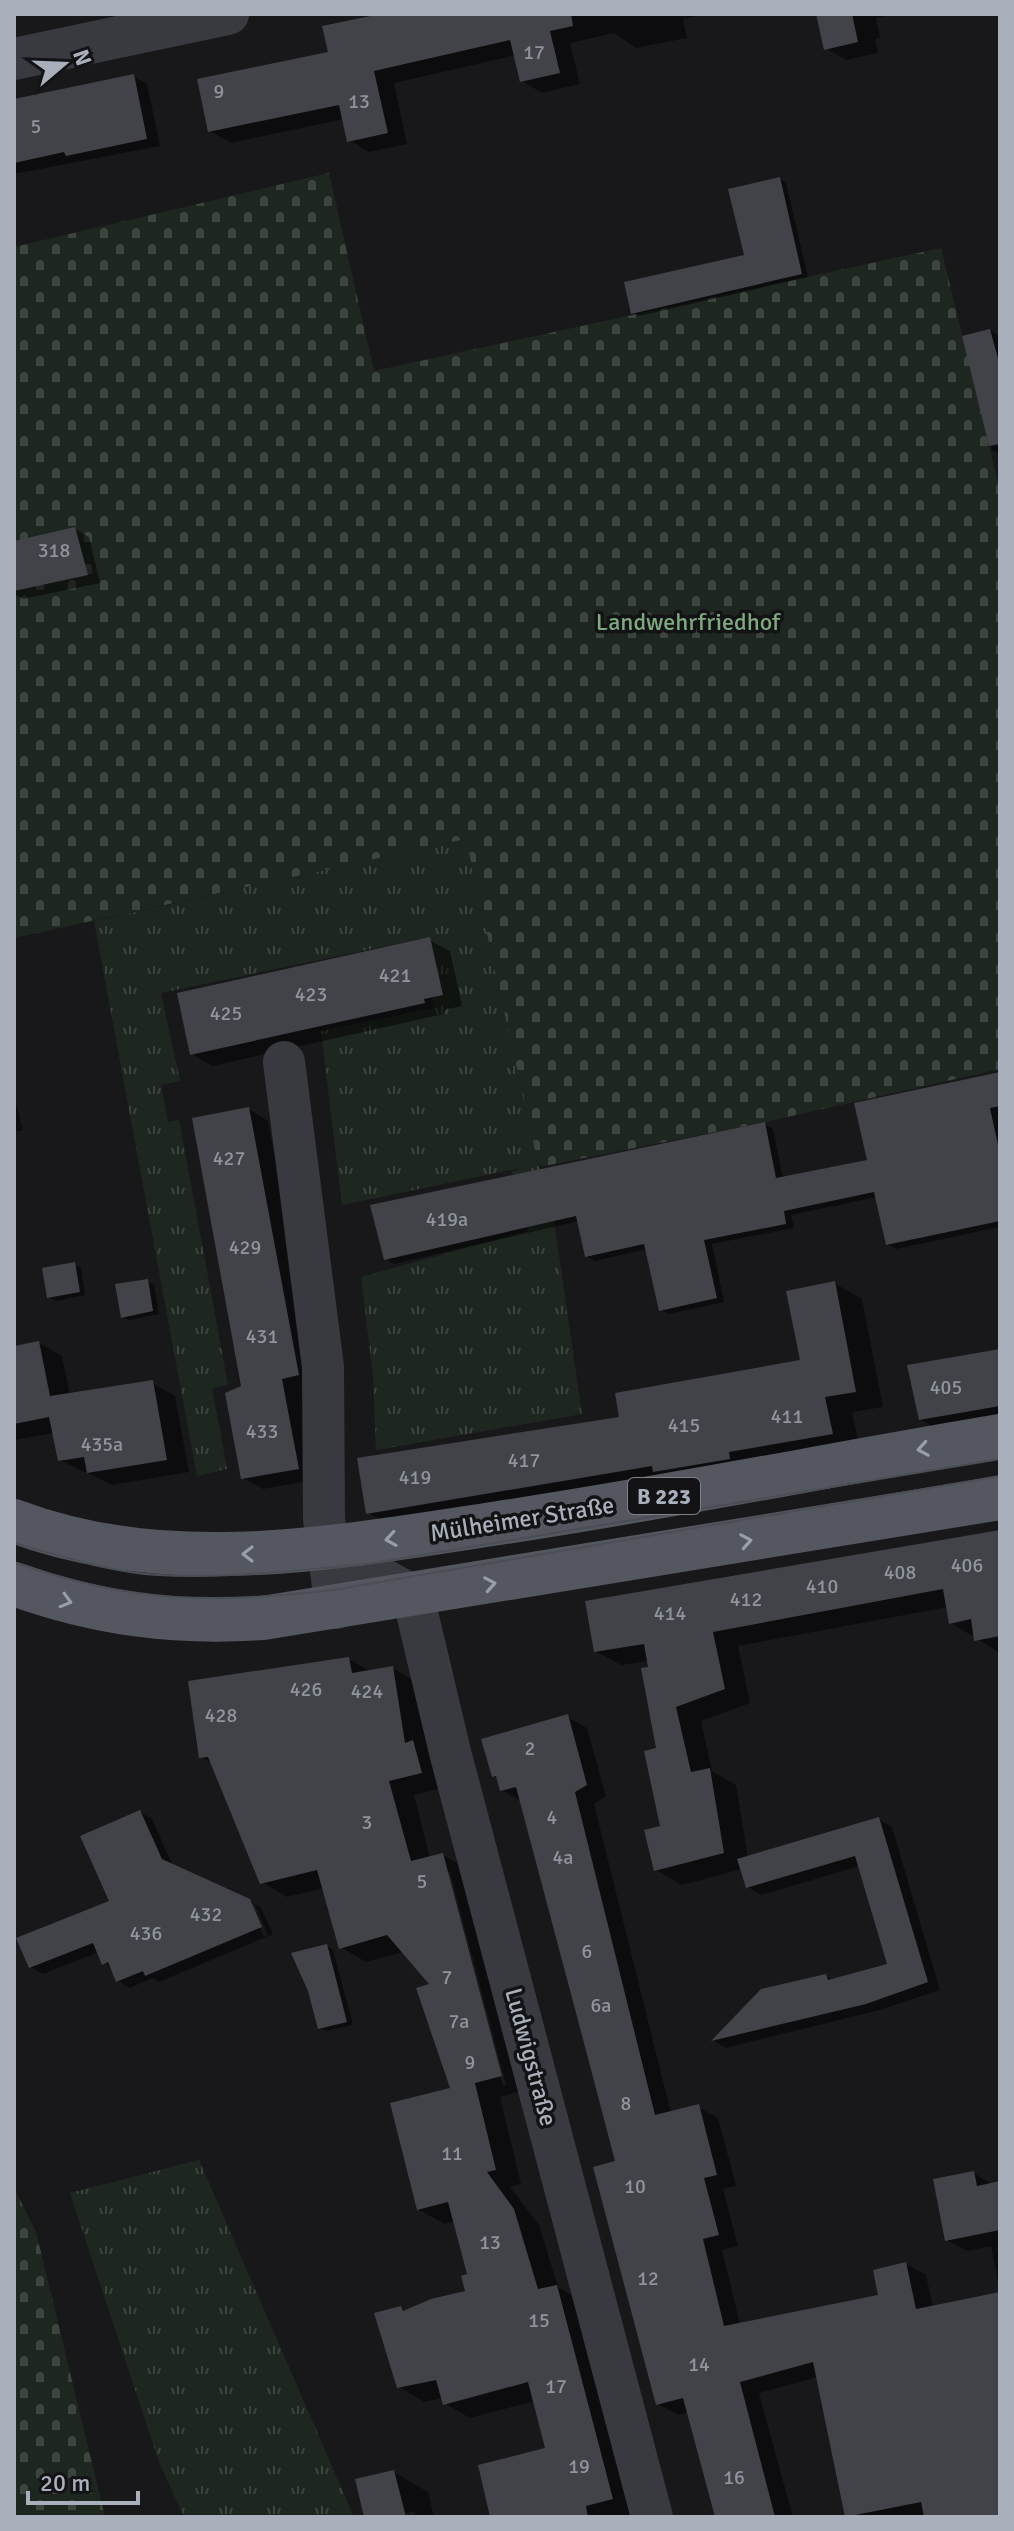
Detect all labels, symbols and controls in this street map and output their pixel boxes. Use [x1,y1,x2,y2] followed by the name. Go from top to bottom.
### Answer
[24,24,104,104] north arrow
[523,40,545,65] house number: 17
[67,46,98,69] text: N
[214,79,224,104] house number: 9
[348,89,370,114] house number: 13
[31,114,41,139] house number: 5
[38,538,70,563] house number: 318
[596,607,781,637] park label: Landwehrfriedhof
[379,963,411,988] house number: 421
[295,982,327,1007] house number: 423
[210,1001,242,1026] house number: 425
[213,1146,245,1171] house number: 427
[426,1207,468,1232] house number: 419a
[229,1235,261,1260] house number: 429
[246,1324,278,1349] house number: 431
[930,1375,962,1400] house number: 405
[771,1404,803,1429] house number: 411
[668,1413,700,1438] house number: 415
[246,1419,278,1444] house number: 433
[81,1432,123,1457] house number: 435a
[916,1440,930,1457] one-way arrow
[508,1448,540,1473] house number: 417
[399,1465,431,1490] house number: 419
[628,1478,700,1514] road number: B 223
[428,1490,616,1548] street label: Mülheimer Straße
[384,1530,398,1547] one-way arrow
[740,1533,753,1550] one-way arrow
[241,1545,254,1563] one-way arrow
[951,1553,983,1578] house number: 406
[884,1560,916,1585] house number: 408
[806,1574,838,1599] house number: 410
[483,1576,497,1593] one-way arrow
[730,1587,762,1612] house number: 412
[58,1592,72,1609] one-way arrow
[654,1601,686,1626] house number: 414
[290,1677,322,1702] house number: 426
[351,1679,383,1704] house number: 424
[205,1703,237,1728] house number: 428
[525,1736,535,1761] house number: 2
[547,1805,558,1830] house number: 4
[362,1810,372,1835] house number: 3
[553,1845,573,1870] house number: 4a
[417,1869,427,1894] house number: 5
[190,1902,222,1927] house number: 432
[130,1921,162,1946] house number: 436
[582,1939,592,1964] house number: 6
[442,1965,452,1990] house number: 7
[498,1985,564,2129] street label: Ludwigstraße
[591,1993,611,2018] house number: 6a
[449,2009,469,2034] house number: 7a
[465,2050,475,2075] house number: 9
[621,2091,631,2116] house number: 8
[441,2141,463,2166] house number: 11
[624,2174,646,2199] house number: 10
[479,2230,501,2255] house number: 13
[637,2266,659,2291] house number: 12
[528,2308,550,2333] house number: 15
[688,2352,710,2377] house number: 14
[545,2374,567,2399] house number: 17
[568,2454,590,2479] house number: 19
[28,2455,138,2505] scale bar
[723,2465,745,2490] house number: 16
[40,2468,90,2498] text: 20 m

